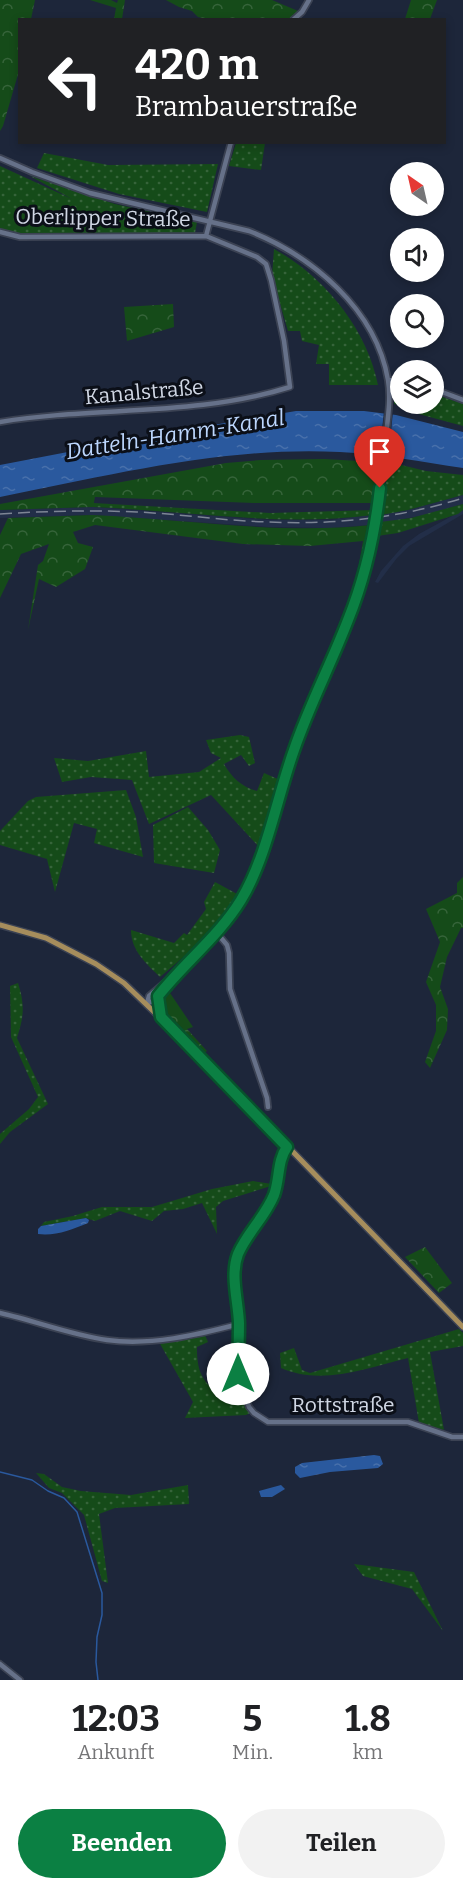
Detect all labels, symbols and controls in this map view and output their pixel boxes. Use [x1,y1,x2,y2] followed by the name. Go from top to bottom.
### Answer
[135,40,259,90] text: 420 m
[36,42,114,120] icon: left
[135,91,358,123] text: Brambauerstraße
[390,162,444,216] north arrow
[390,162,444,414] map controls
[15,203,191,233] street label: Oberlipper Straße
[390,228,444,282] button: sound
[390,294,444,348] button: search
[390,360,444,414] button: layers
[84,374,204,410] street label: Kanalstraße
[64,404,286,465] water label: Datteln-Hamm-Kanal
[354,426,405,488] pin
[363,435,396,468] icon: arrive
[206,1342,270,1406] position arrow
[291,1392,395,1418] street label: Rottstraße
[72,1697,160,1741] text: 12:03
[243,1697,262,1741] text: 5
[345,1697,391,1741] text: 1.8
[78,1740,155,1764] text: Ankunft
[232,1740,273,1764] text: Min.
[353,1740,383,1764] text: km
[18,1809,226,1878] button: Beenden
[238,1809,445,1878] button: Teilen

